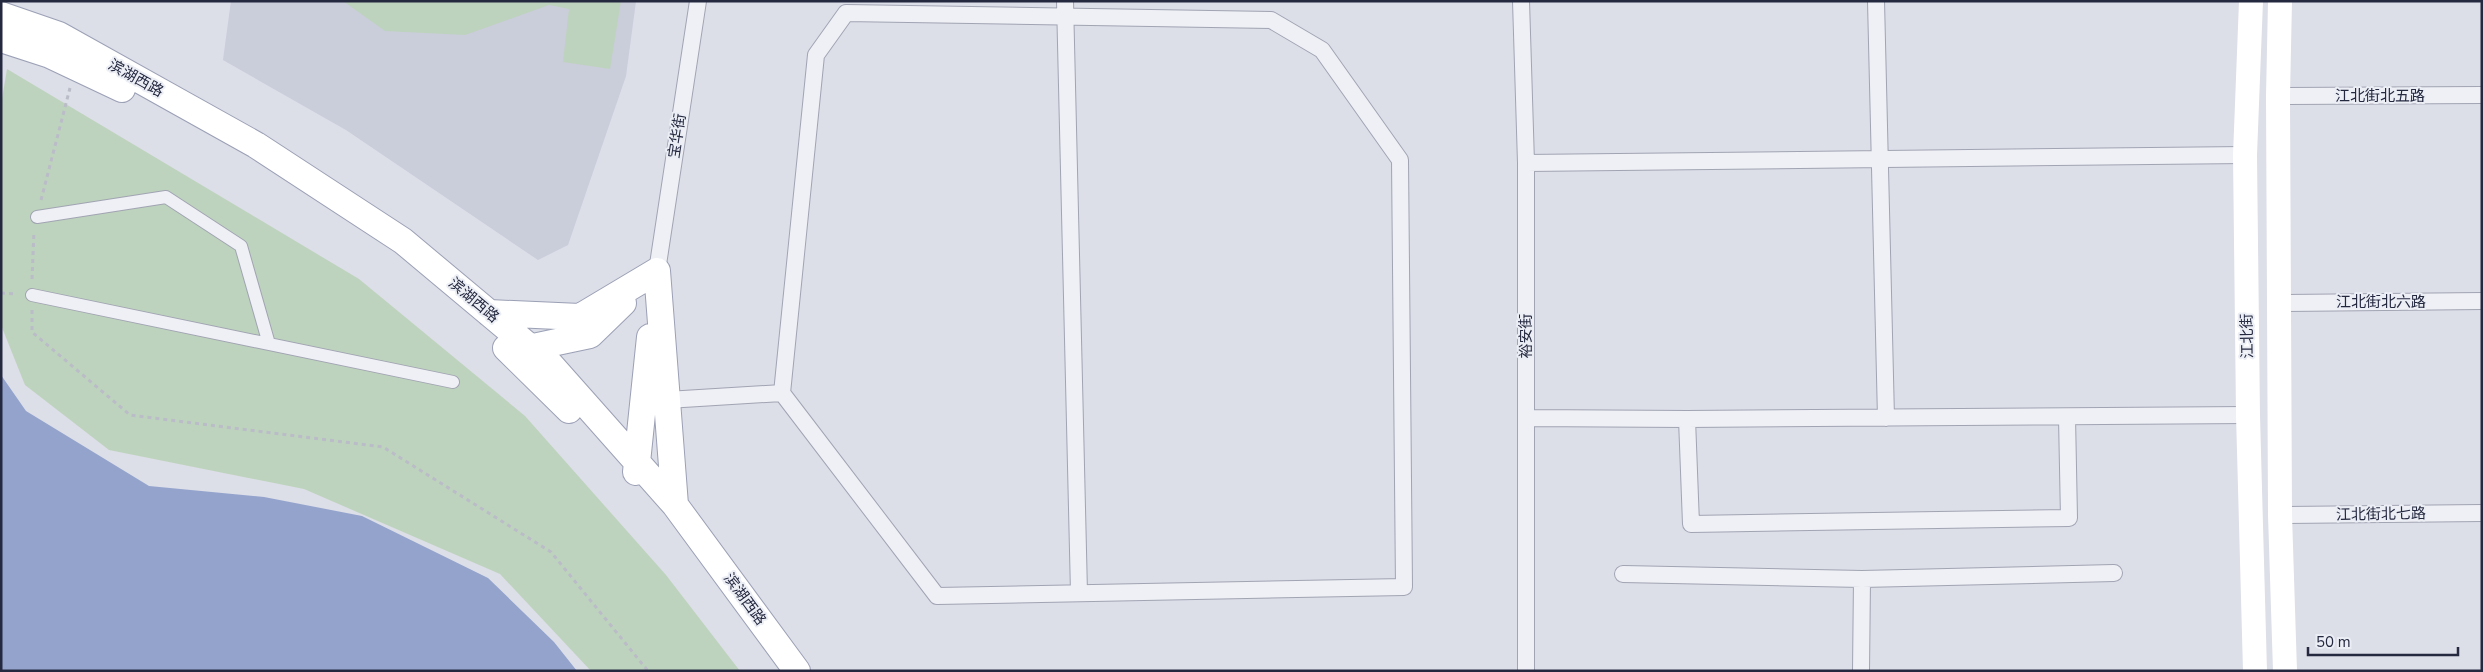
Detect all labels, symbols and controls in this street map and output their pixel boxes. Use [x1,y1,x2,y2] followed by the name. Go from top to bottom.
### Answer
[105,55,167,101] street label: 滨湖西路
[2335,86,2425,106] street label: 江北街北五路
[664,112,690,160] street label: 宝华街
[445,273,503,327] street label: 滨湖西路
[2336,292,2426,312] street label: 江北街北六路
[1516,313,1536,359] street label: 裕安街
[2237,313,2257,359] street label: 江北街
[2336,503,2426,525] street label: 江北街北七路
[719,569,771,629] street label: 滨湖西路
[2308,624,2458,656] scale bar
[2316,632,2351,652] text: 50 m

